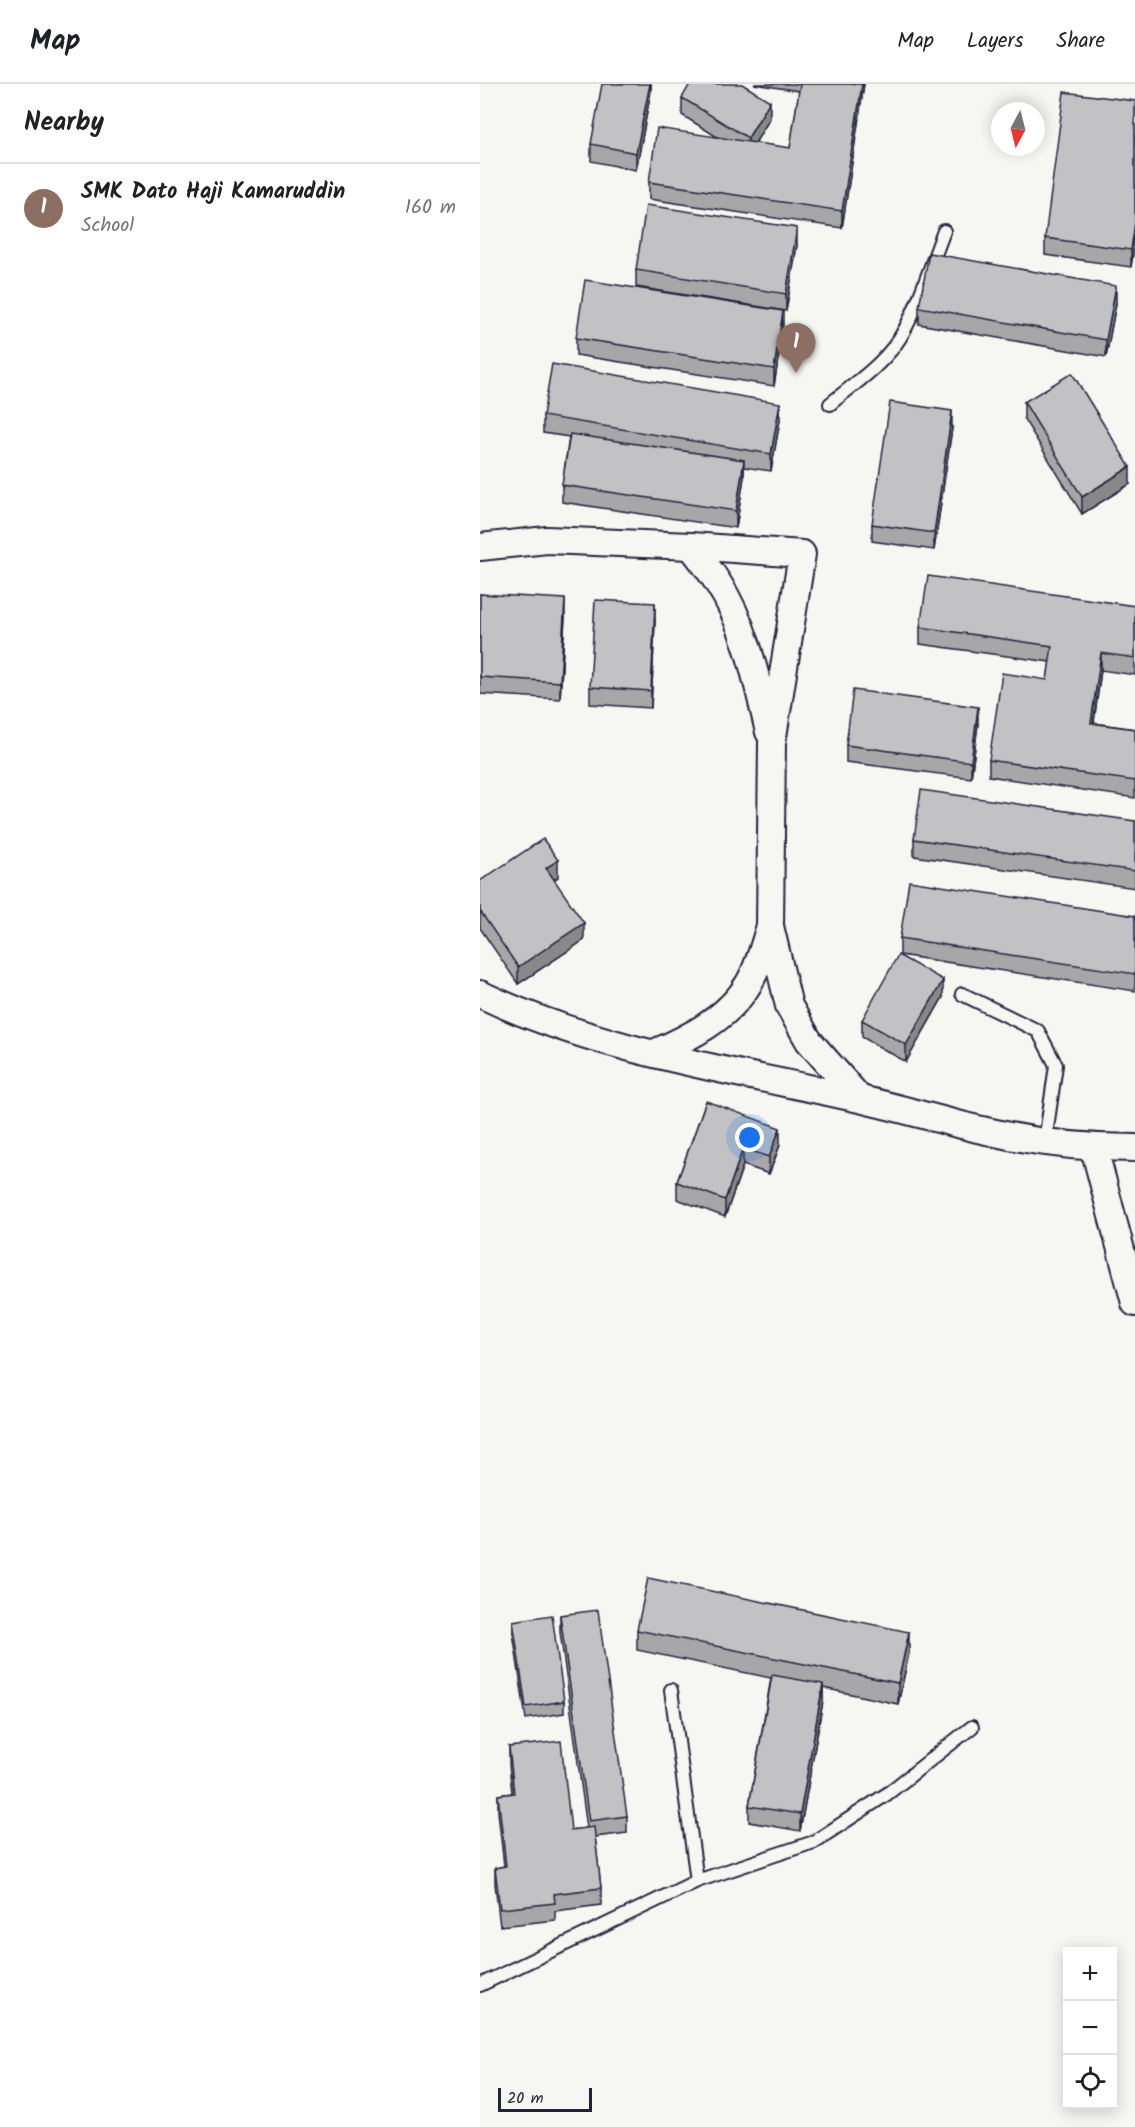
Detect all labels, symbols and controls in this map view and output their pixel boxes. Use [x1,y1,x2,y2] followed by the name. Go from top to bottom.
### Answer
[30,19,81,64] text: Map
[897,25,934,58] text: Map
[967,25,1023,58] text: Layers
[1056,25,1105,58] text: Share
[24,102,104,144] text: Nearby
[991,102,1045,156] north arrow
[81,175,345,210] text: SMK Dato Haji Kamaruddin
[40,192,47,224] text: 1
[405,192,456,224] text: 160 m
[81,210,134,242] text: School
[776,324,816,373] pin: 1
[735,1123,764,1152] your location
[1063,1947,1117,2109] map controls
[1063,1947,1117,2001] button: +
[1063,2001,1117,2055] button: −
[1063,2055,1117,2109] button: locate
[498,2085,592,2112] scale bar
[507,2086,543,2111] text: 20 m

